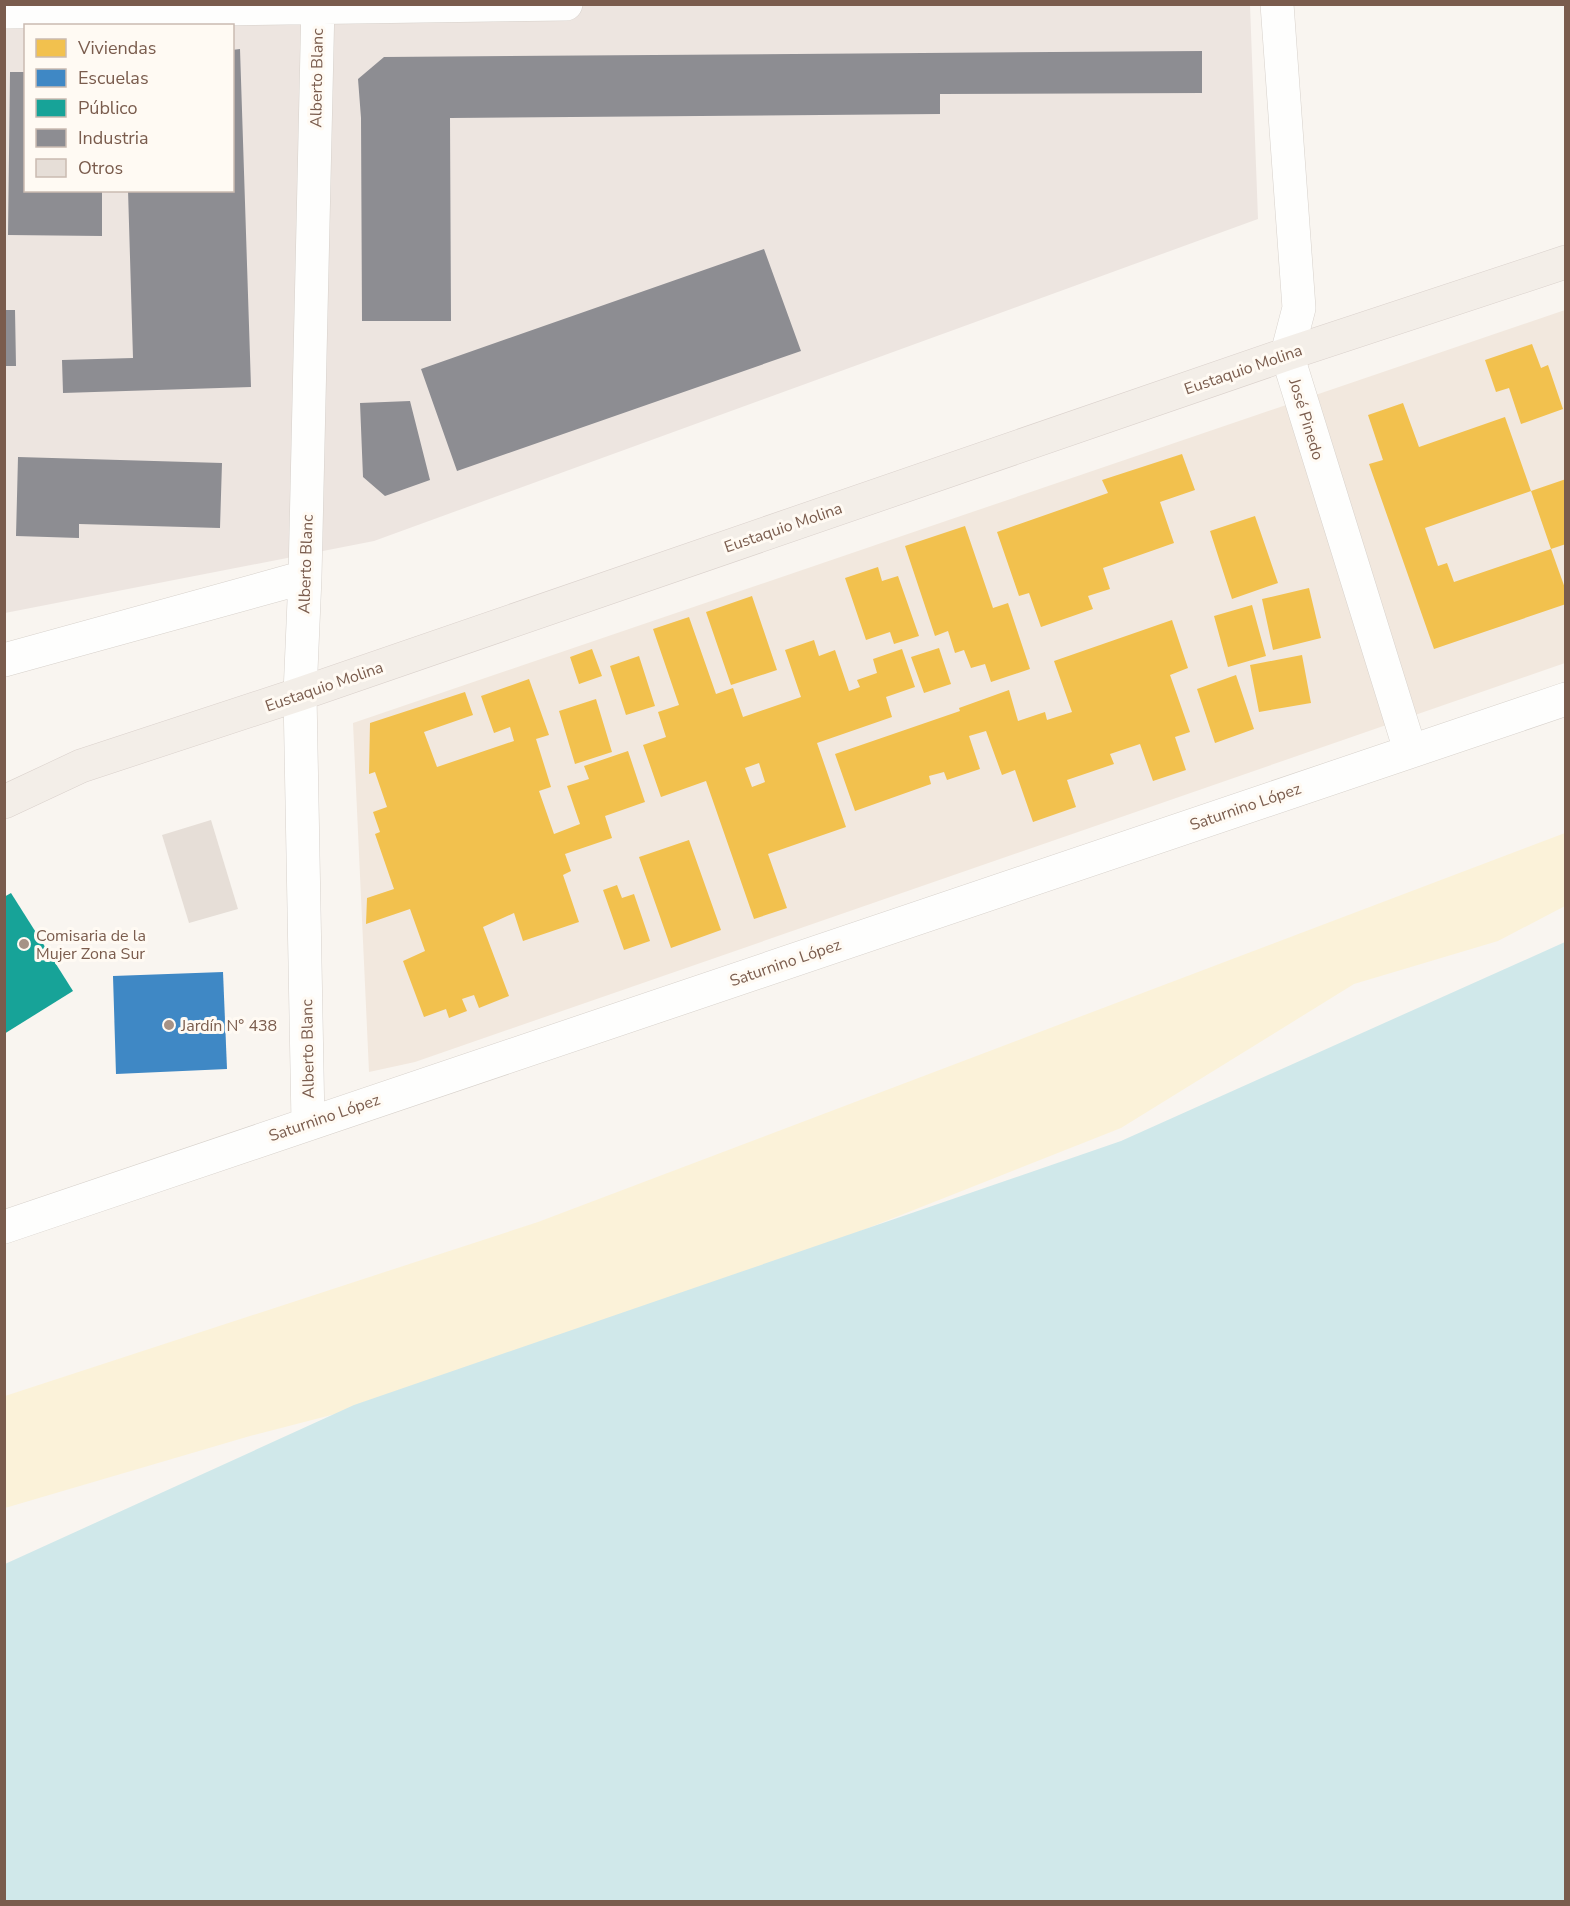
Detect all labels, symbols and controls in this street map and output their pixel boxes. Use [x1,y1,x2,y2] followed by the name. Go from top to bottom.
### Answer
[24,24,234,192] legend
[305,28,329,128] street label: Alberto Blanc
[77,36,157,60] text: Viviendas
[78,66,149,90] text: Escuelas
[78,96,138,120] text: Público
[78,126,148,150] text: Industria
[78,156,123,180] text: Otros
[1181,339,1305,400] street label: Eustaquio Molina
[1283,375,1329,463] street label: José Pinedo
[721,497,845,558] street label: Eustaquio Molina
[293,513,319,614] street label: Alberto Blanc
[262,656,386,717] street label: Eustaquio Molina
[1187,778,1304,836] street label: Saturnino López
[36,925,146,965] place label: Comisaria de la Mujer Zona Sur
[727,934,844,992] street label: Saturnino López
[17,937,31,951] marker: Comisaria de la Mujer Zona Sur
[296,998,320,1099] street label: Alberto Blanc
[180,1015,277,1037] place label: Jardín N° 438
[162,1018,176,1032] marker: Jardín N° 438
[266,1089,383,1147] street label: Saturnino López

